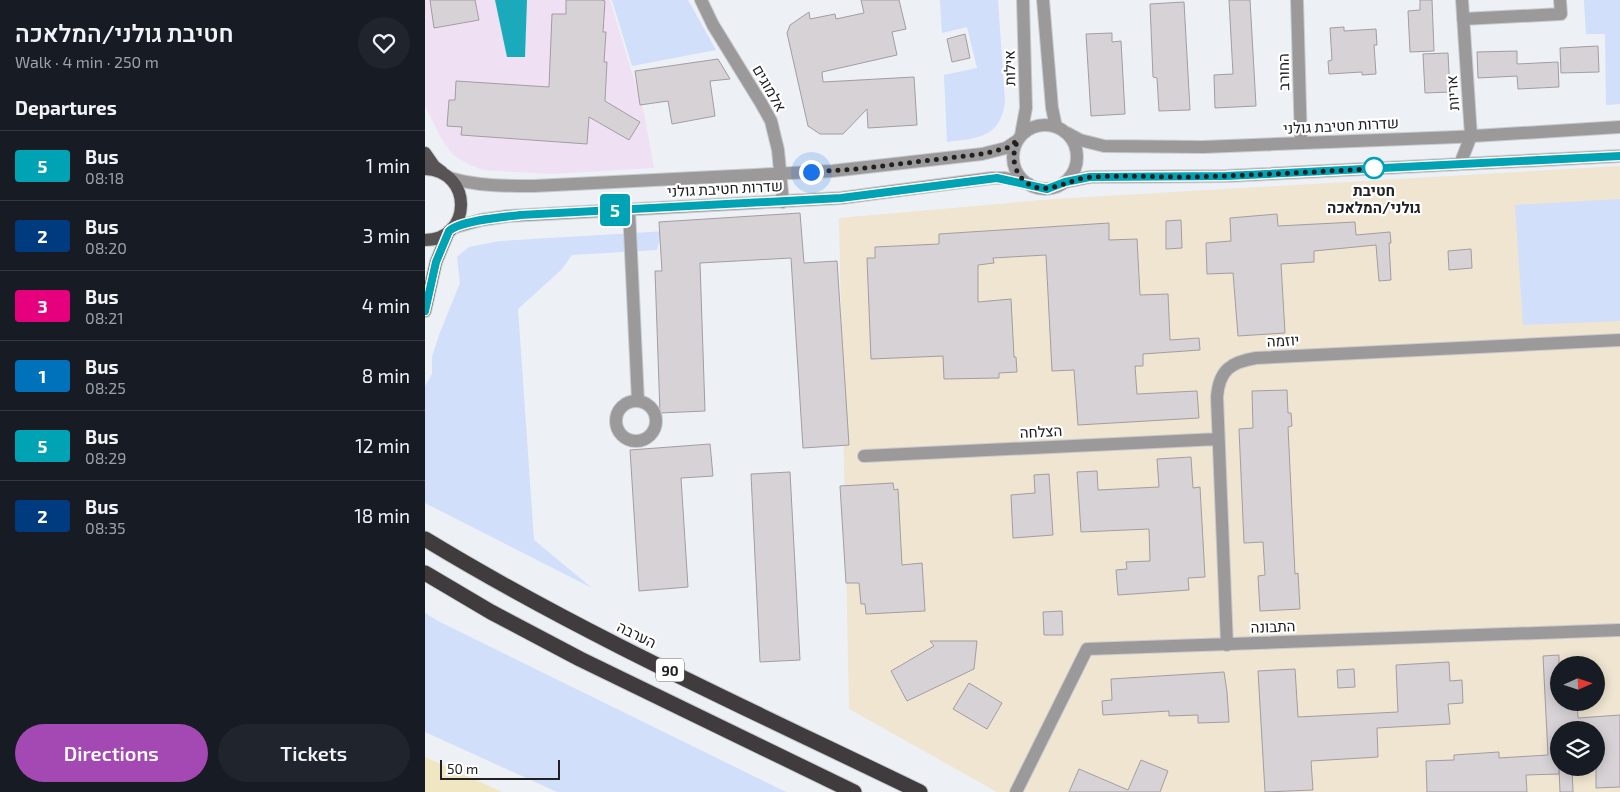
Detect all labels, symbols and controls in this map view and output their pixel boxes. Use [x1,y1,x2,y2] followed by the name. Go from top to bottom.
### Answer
[358,17,410,69] button: heart
[15,18,233,47] text: חטיבת גולני/המלאכה
[1000,50,1018,86] street label: אילות
[15,52,159,71] text: Walk · 4 min · 250 m
[1274,53,1292,91] street label: החורב
[749,61,791,115] street label: אלמוגים
[1442,75,1462,111] street label: אריות
[15,96,117,119] text: Departures
[1283,113,1399,137] street label: שדרות חטיבת גולני
[85,145,119,168] text: Bus
[366,154,410,177] text: 1 min
[38,155,47,177] text: 5
[1363,157,1385,179] marker: חטיבת גולני/המלאכה
[799,160,824,185] your location
[85,168,124,187] text: 08:18
[667,176,783,200] street label: שדרות חטיבת גולני
[1327,181,1421,216] place label: חטיבת גולני/המלאכה
[599,194,631,226] line badge: 5
[610,199,620,221] text: 5
[85,215,119,238] text: Bus
[363,224,410,247] text: 3 min
[37,225,48,247] text: 2
[85,238,127,257] text: 08:20
[85,285,119,308] text: Bus
[362,294,410,317] text: 4 min
[37,295,48,317] text: 3
[85,308,124,327] text: 08:21
[1266,330,1300,350] street label: יוזמה
[85,355,119,378] text: Bus
[362,364,410,387] text: 8 min
[39,365,46,387] text: 1
[85,378,126,397] text: 08:25
[1019,421,1063,441] street label: הצלחה
[85,425,119,448] text: Bus
[355,434,410,457] text: 12 min
[38,435,47,457] text: 5
[85,448,126,467] text: 08:29
[85,495,119,518] text: Bus
[354,504,410,527] text: 18 min
[37,505,48,527] text: 2
[85,518,126,537] text: 08:35
[1250,616,1296,636] street label: התבונה
[614,617,660,651] street label: הערבה
[1550,656,1605,711] north arrow
[1550,656,1605,776] map controls
[656,658,684,682] road number: 90
[1550,721,1605,776] button: layers
[15,724,208,782] button: Directions
[218,724,410,782] button: Tickets
[440,757,560,780] scale bar
[447,760,478,777] text: 50 m

